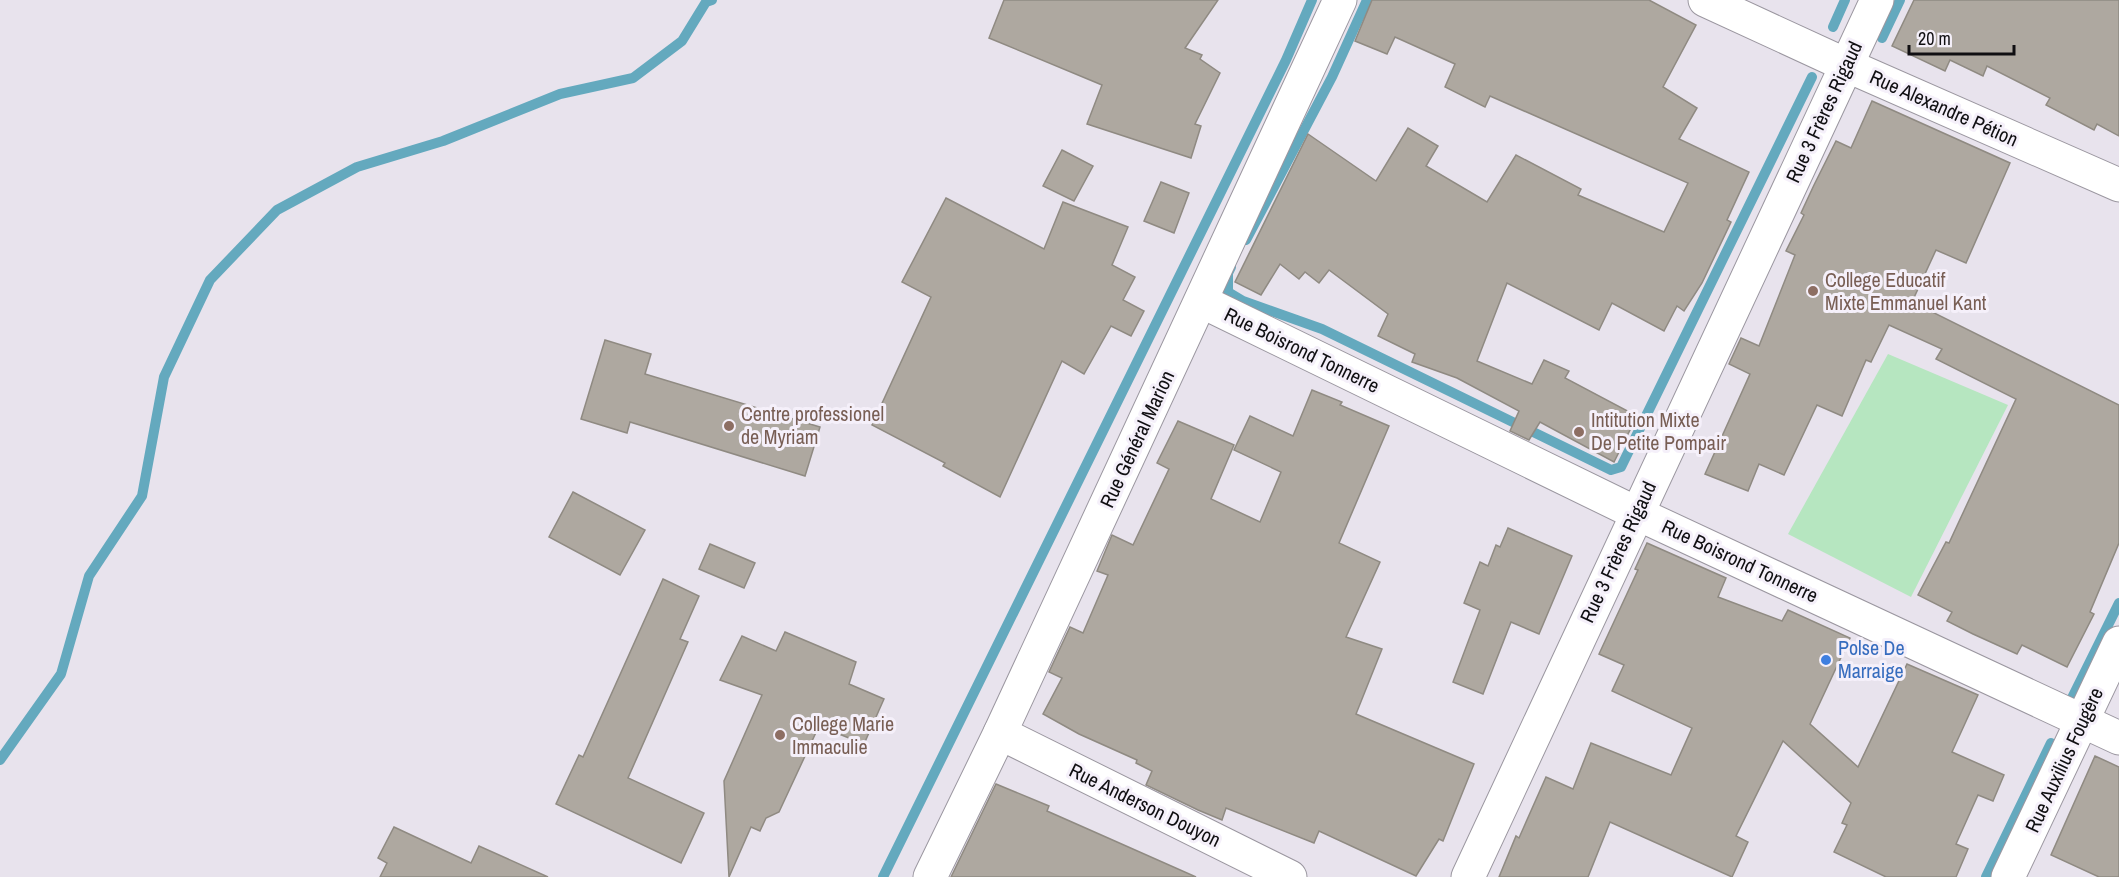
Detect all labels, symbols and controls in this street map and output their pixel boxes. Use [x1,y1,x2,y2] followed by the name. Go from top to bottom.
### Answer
[1909,18,2014,56] scale bar
[1918,26,1951,51] text: 20 m
[1779,37,1868,187] street label: Rue 3 Frères Rigaud
[1866,63,2023,152] street label: Rue Alexandre Pétion
[1825,266,1987,316] place label: College Educatif Mixte Emmanuel Kant
[1806,284,1820,298] marker: College Educatif Mixte Emmanuel Kant
[1220,300,1384,399] street label: Rue Boisrond Tonnerre
[1093,366,1180,512] street label: Rue Général Marion
[741,400,884,450] place label: Centre professionel de Myriam
[1591,406,1726,456] place label: Intitution Mixte De Petite Pompair
[722,419,736,433] marker: Centre professionel de Myriam
[1572,425,1586,439] marker: Intitution Mixte De Petite Pompair
[1573,477,1662,627] street label: Rue 3 Frères Rigaud
[1658,513,1823,609] street label: Rue Boisrond Tonnerre
[1838,634,1905,684] place label: Polse De Marraige
[1819,653,1833,667] marker: Polse De Marraige
[2018,683,2109,837] street label: Rue Auxilius Fougère
[792,710,894,760] place label: College Marie Immaculie
[773,728,787,742] marker: College Marie Immaculie
[1065,756,1225,853] street label: Rue Anderson Douyon

